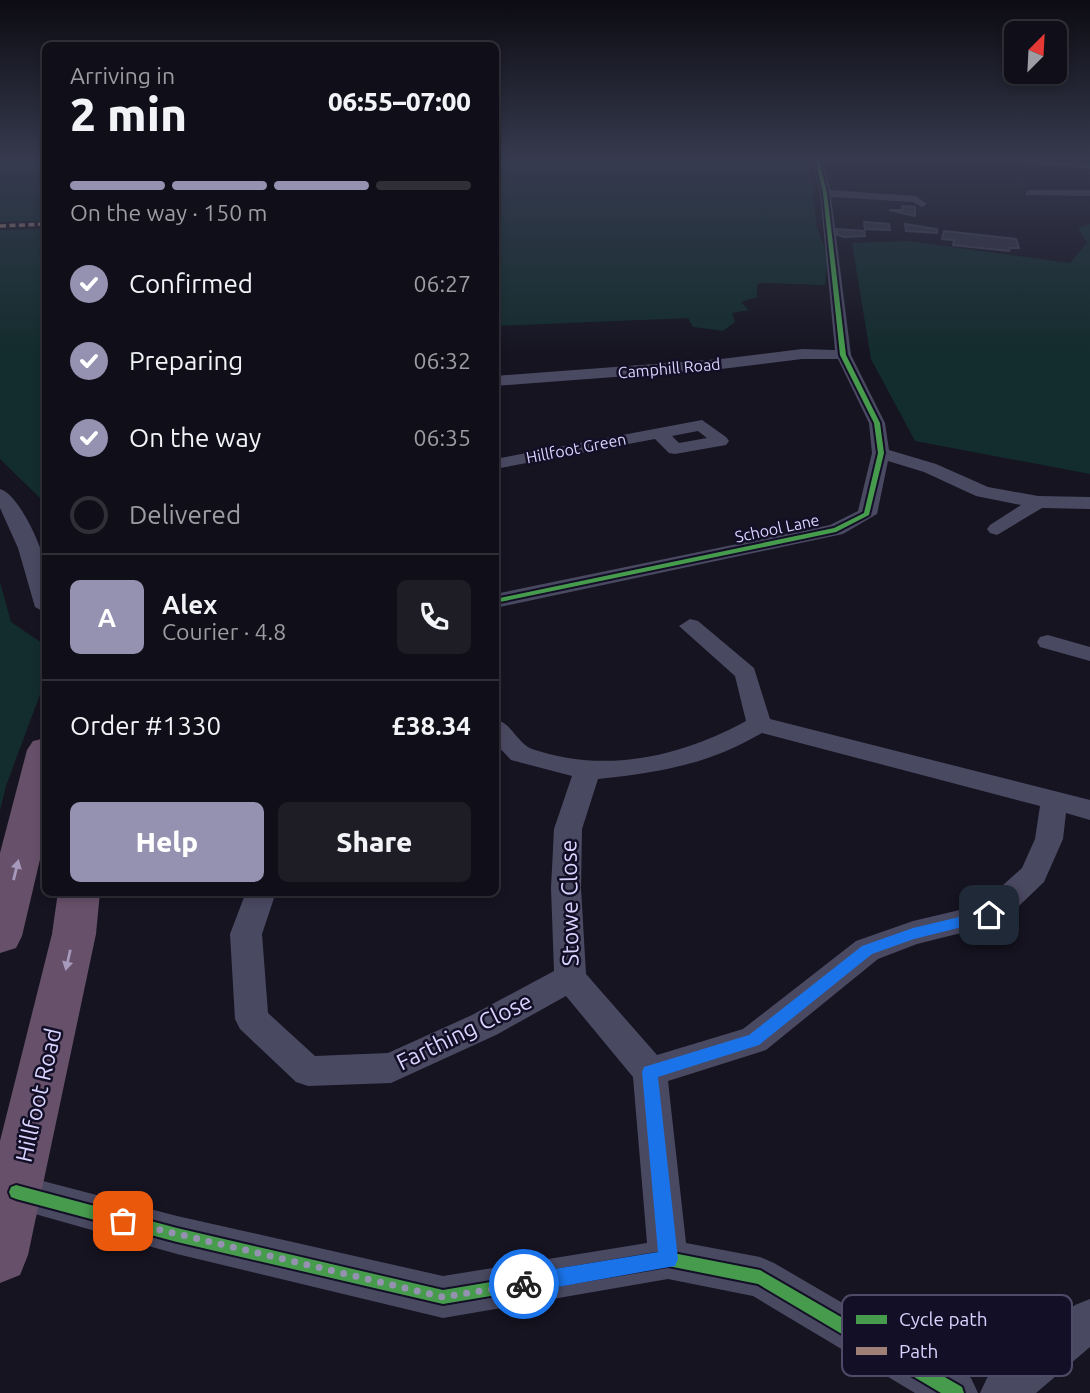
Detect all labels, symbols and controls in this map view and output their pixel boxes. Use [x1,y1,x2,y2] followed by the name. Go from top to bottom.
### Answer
[1004,21,1068,84] north arrow
[1004,21,1067,84] map controls
[70,63,175,88] text: Arriving in
[328,87,471,116] text: 06:55–07:00
[70,88,187,140] text: 2 min
[70,200,267,225] text: On the way · 150 m
[70,265,108,303] icon: check
[129,269,253,298] text: Confirmed
[413,271,471,296] text: 06:27
[70,342,108,380] icon: check
[129,346,243,375] text: Preparing
[413,348,471,373] text: 06:32
[617,355,721,381] street label: Camphill Road
[70,419,108,457] icon: check
[129,423,261,452] text: On the way
[413,425,471,450] text: 06:35
[524,429,628,467] street label: Hillfoot Green
[129,500,241,529] text: Delivered
[733,510,821,546] street label: School Lane
[397,580,471,654] button: phone
[162,590,217,619] text: Alex
[98,603,116,632] text: A
[162,619,286,644] text: Courier · 4.8
[70,711,221,740] text: Order #1330
[391,711,471,740] text: £38.34
[70,802,264,882] button: Help
[278,802,471,882] button: Share
[555,840,583,966] street label: Stowe Close
[11,858,22,880] one-way arrow
[959,885,1019,945] pin
[970,896,1008,934] icon: home
[63,949,74,971] one-way arrow
[392,987,536,1075] street label: Farthing Close
[10,1026,66,1164] street label: Hillfoot Road
[93,1191,153,1251] pin
[104,1202,142,1240] icon: bag
[489,1249,559,1319] courier
[505,1265,543,1303] icon: bike
[842,1295,1072,1376] legend
[899,1308,988,1330] text: Cycle path
[899,1340,938,1362] text: Path

